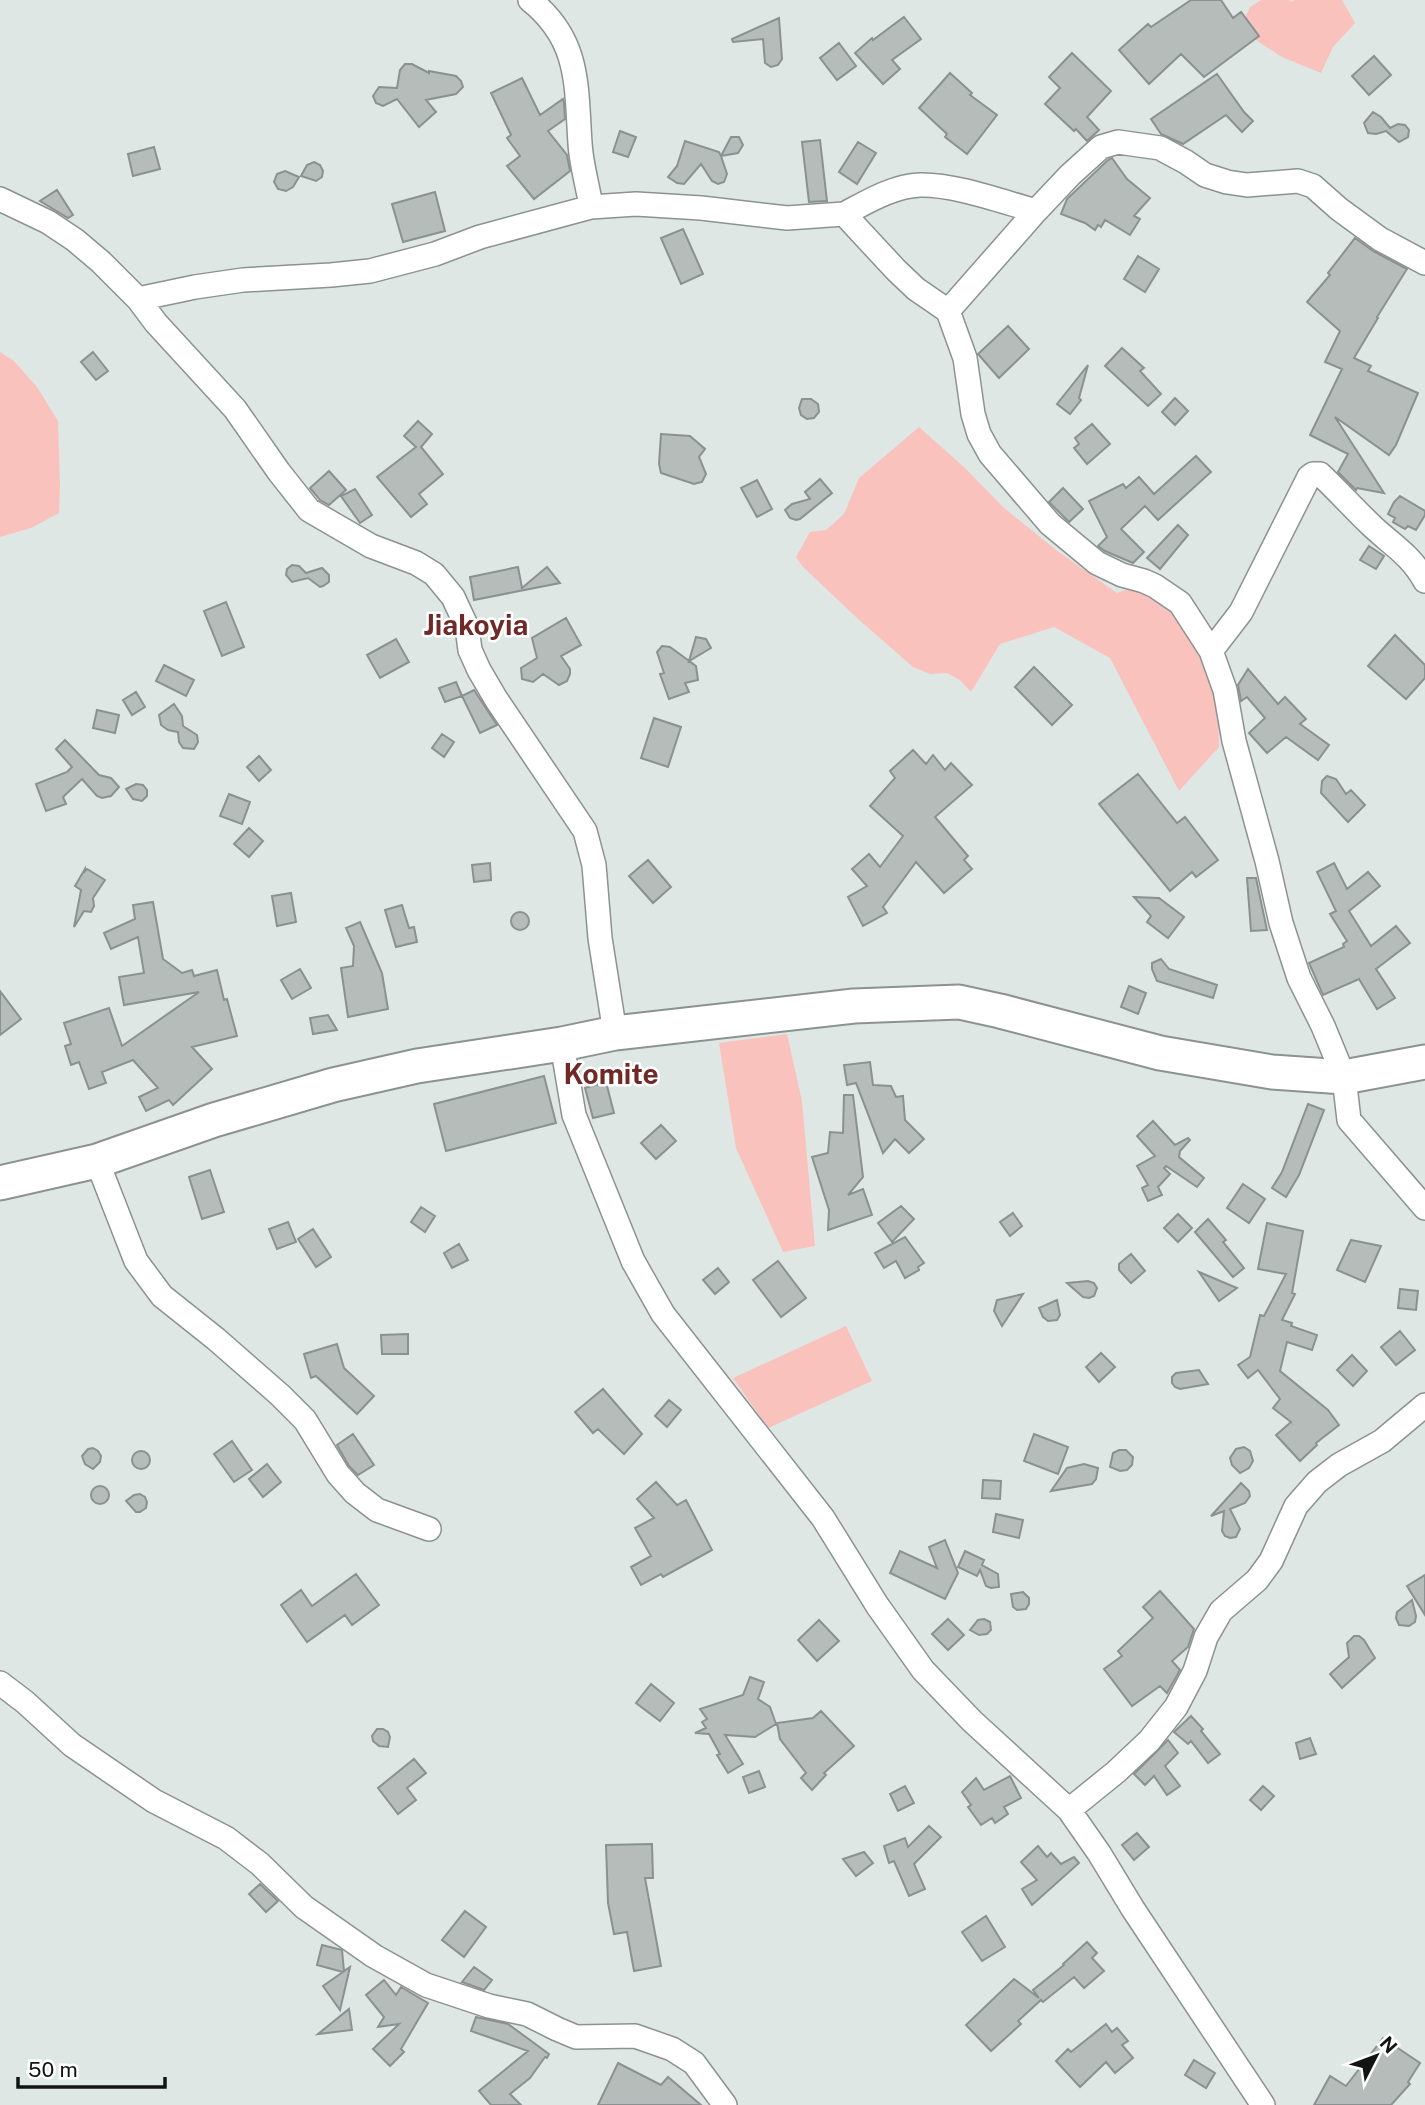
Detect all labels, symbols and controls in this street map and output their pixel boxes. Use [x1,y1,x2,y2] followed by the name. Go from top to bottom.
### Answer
[424,608,528,641] district label: Jiakoyia
[563,1057,659,1090] district label: Komite
[1341,2021,1411,2091] north arrow
[1375,2032,1402,2058] text: N
[18,2046,164,2090] scale bar
[28,2057,78,2082] text: 50 m

